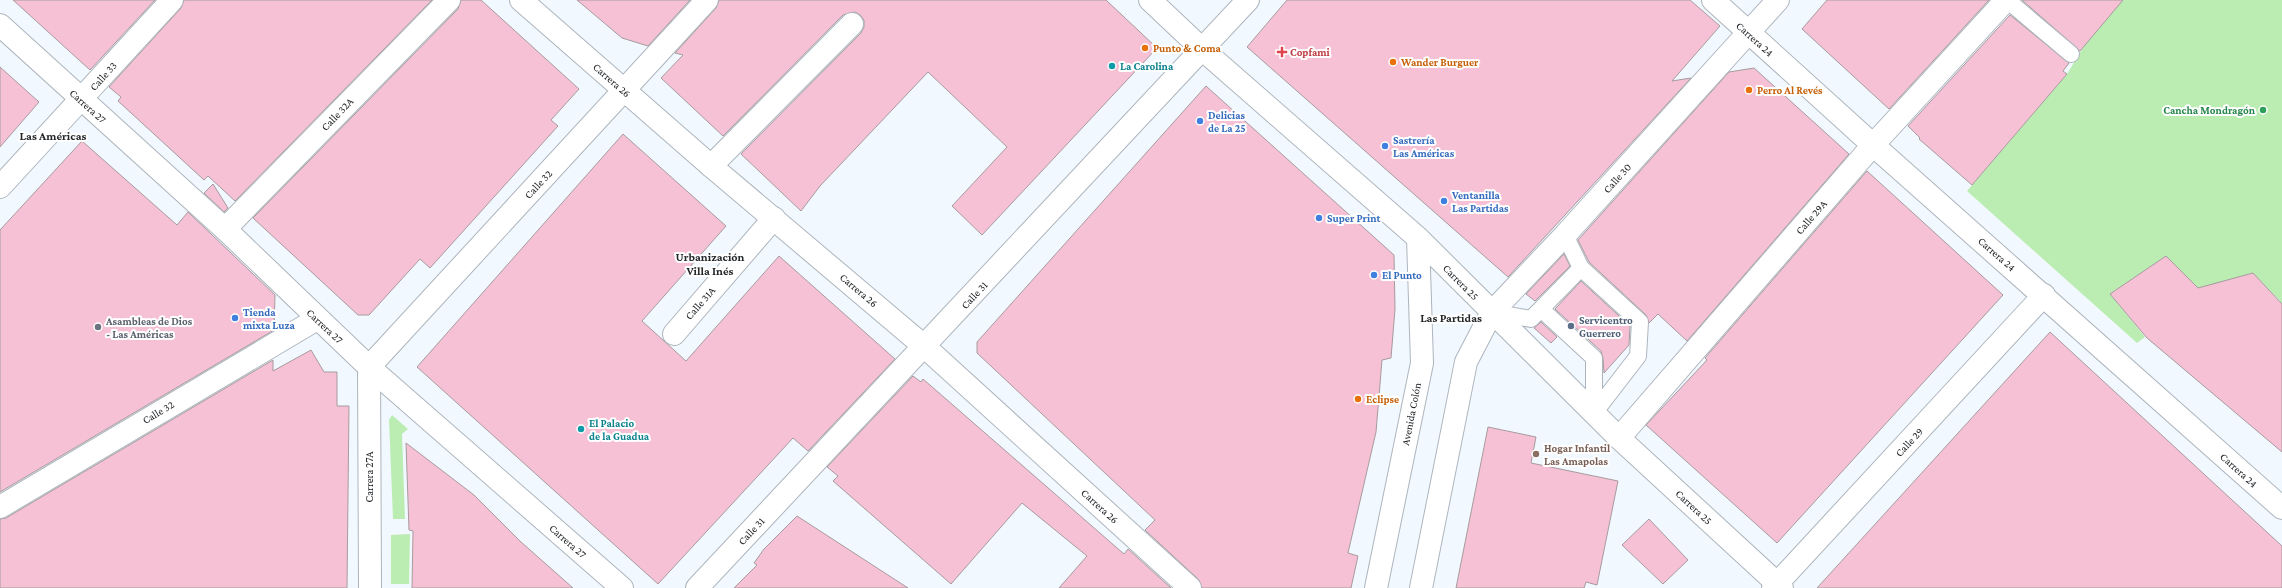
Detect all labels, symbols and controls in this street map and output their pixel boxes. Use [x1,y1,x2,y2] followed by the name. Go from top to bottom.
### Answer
[1734,19,1776,59] street label: Carrera 24
[1153,42,1221,54] place label: Punto & Coma
[1140,43,1150,53] marker: Punto & Coma
[1290,46,1331,58] place label: Copfami
[1277,47,1287,57] marker: Copfami
[1400,56,1479,68] place label: Wander Burguer
[1388,57,1398,67] marker: Wander Burguer
[87,59,119,93] street label: Calle 33
[1120,60,1174,72] place label: La Carolina
[591,61,633,99] street label: Carrera 26
[1107,61,1117,71] marker: La Carolina
[1757,84,1823,96] place label: Perro Al Revés
[1744,85,1754,95] marker: Perro Al Revés
[67,87,109,125] street label: Carrera 27
[318,95,356,133] street label: Calle 32A
[2163,104,2256,116] place label: Cancha Mondragón
[2258,105,2268,115] marker: Cancha Mondragón
[1208,109,1246,134] place label: Delicias de La 25
[1195,116,1205,126] marker: Delicias de La 25
[20,129,86,143] district label: Las Américas
[1393,134,1455,159] place label: Sastrería Las Américas
[1380,141,1390,151] marker: Sastrería Las Américas
[1601,161,1633,195] street label: Calle 30
[522,167,554,201] street label: Calle 32
[1451,189,1509,214] place label: Ventanilla Las Partidas
[1439,196,1449,206] marker: Ventanilla Las Partidas
[1793,197,1830,236] street label: Calle 29A
[1327,212,1380,224] place label: Super Print
[1314,213,1324,223] marker: Super Print
[1976,234,2018,274] street label: Carrera 24
[675,250,745,278] district label: Urbanización Villa Inés
[1441,262,1481,302] street label: Carrera 25
[1382,269,1422,281] place label: El Punto
[1369,270,1379,280] marker: El Punto
[838,271,880,309] street label: Carrera 26
[958,279,990,311] street label: Calle 31
[683,284,718,322] street label: Calle 31A
[243,306,295,331] place label: Tienda mixta Luza
[304,306,346,346] street label: Carrera 27
[1420,311,1482,325] district label: Las Partidas
[230,313,240,323] marker: Tienda mixta Luza
[1579,314,1633,339] place label: Servicentro Guerrero
[105,315,193,340] place label: Asambleas de Dios - Las Américas
[1566,321,1576,331] marker: Servicentro Guerrero
[93,322,103,332] marker: Asambleas de Dios - Las Américas
[1399,382,1423,446] street label: Avenida Colón
[1366,393,1399,405] place label: Eclipse
[1353,394,1363,404] marker: Eclipse
[140,398,176,426] street label: Calle 32
[589,417,650,442] place label: El Palacio de la Guadua
[576,424,586,434] marker: El Palacio de la Guadua
[1893,425,1925,459] street label: Calle 29
[1544,442,1611,467] place label: Hogar Infantil Las Amapolas
[1531,449,1541,459] marker: Hogar Infantil Las Amapolas
[2218,450,2260,490] street label: Carrera 24
[363,451,375,502] street label: Carrera 27A
[1079,486,1121,526] street label: Carrera 26
[1673,487,1715,527] street label: Carrera 25
[735,515,767,547] street label: Calle 31
[547,522,589,560] street label: Carrera 27

